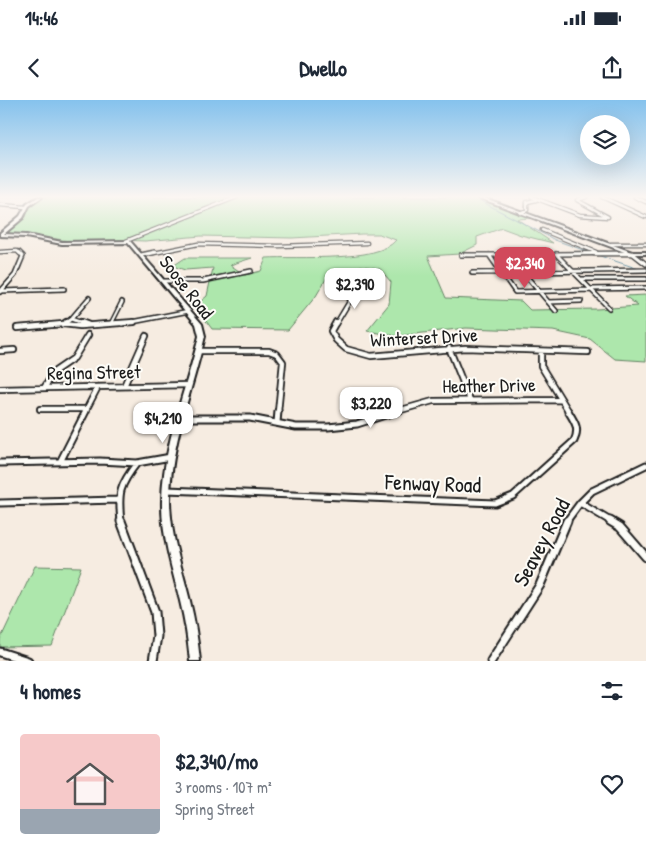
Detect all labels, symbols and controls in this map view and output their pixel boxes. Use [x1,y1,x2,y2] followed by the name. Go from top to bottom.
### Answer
[25,5,58,31] text: 14:46
[299,53,347,83] text: Dwello
[20,54,48,82] icon: back
[598,54,626,82] icon: share
[580,115,630,165] map controls
[580,115,630,165] button: layers
[484,246,566,289] pin: $2,340
[154,250,221,325] street label: Soose Road
[505,252,545,274] text: $2,340
[314,268,396,310] pin: $2,390
[335,273,375,295] text: $2,390
[370,321,479,353] street label: Winterset Drive
[47,358,141,386] street label: Regina Street
[442,371,536,399] street label: Heather Drive
[330,386,412,429] pin: $3,220
[351,392,391,414] text: $3,220
[122,402,204,444] pin: $4,210
[144,407,182,429] text: $4,210
[383,466,482,500] street label: Fenway Road
[505,492,577,591] street label: Seavey Road
[20,677,81,706] text: 4 homes
[598,677,626,705] icon: filters
[175,747,258,776] text: $2,340/mo
[60,754,120,814] icon: home
[598,770,626,798] icon: heart
[175,776,272,798] text: 3 rooms · 107 m²
[175,798,254,820] text: Spring Street

